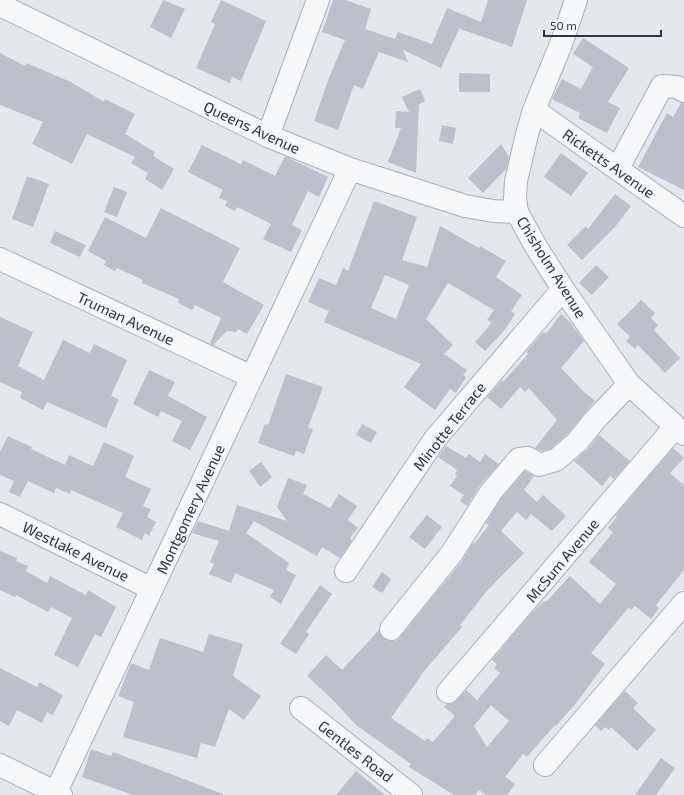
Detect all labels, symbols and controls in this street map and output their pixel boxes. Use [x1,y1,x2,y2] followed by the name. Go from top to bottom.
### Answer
[544,12,661,38] scale bar
[550,18,577,32] text: 50 m
[201,97,303,158] street label: Queens Avenue
[560,125,658,201] street label: Ricketts Avenue
[513,213,591,321] street label: Chisholm Avenue
[75,288,177,348] street label: Truman Avenue
[409,378,489,474] street label: Minotte Terrace
[152,441,228,577] street label: Montgomery Avenue
[522,514,602,606] street label: McSum Avenue
[20,517,132,585] street label: Westlake Avenue
[315,716,397,786] street label: Gentles Road

